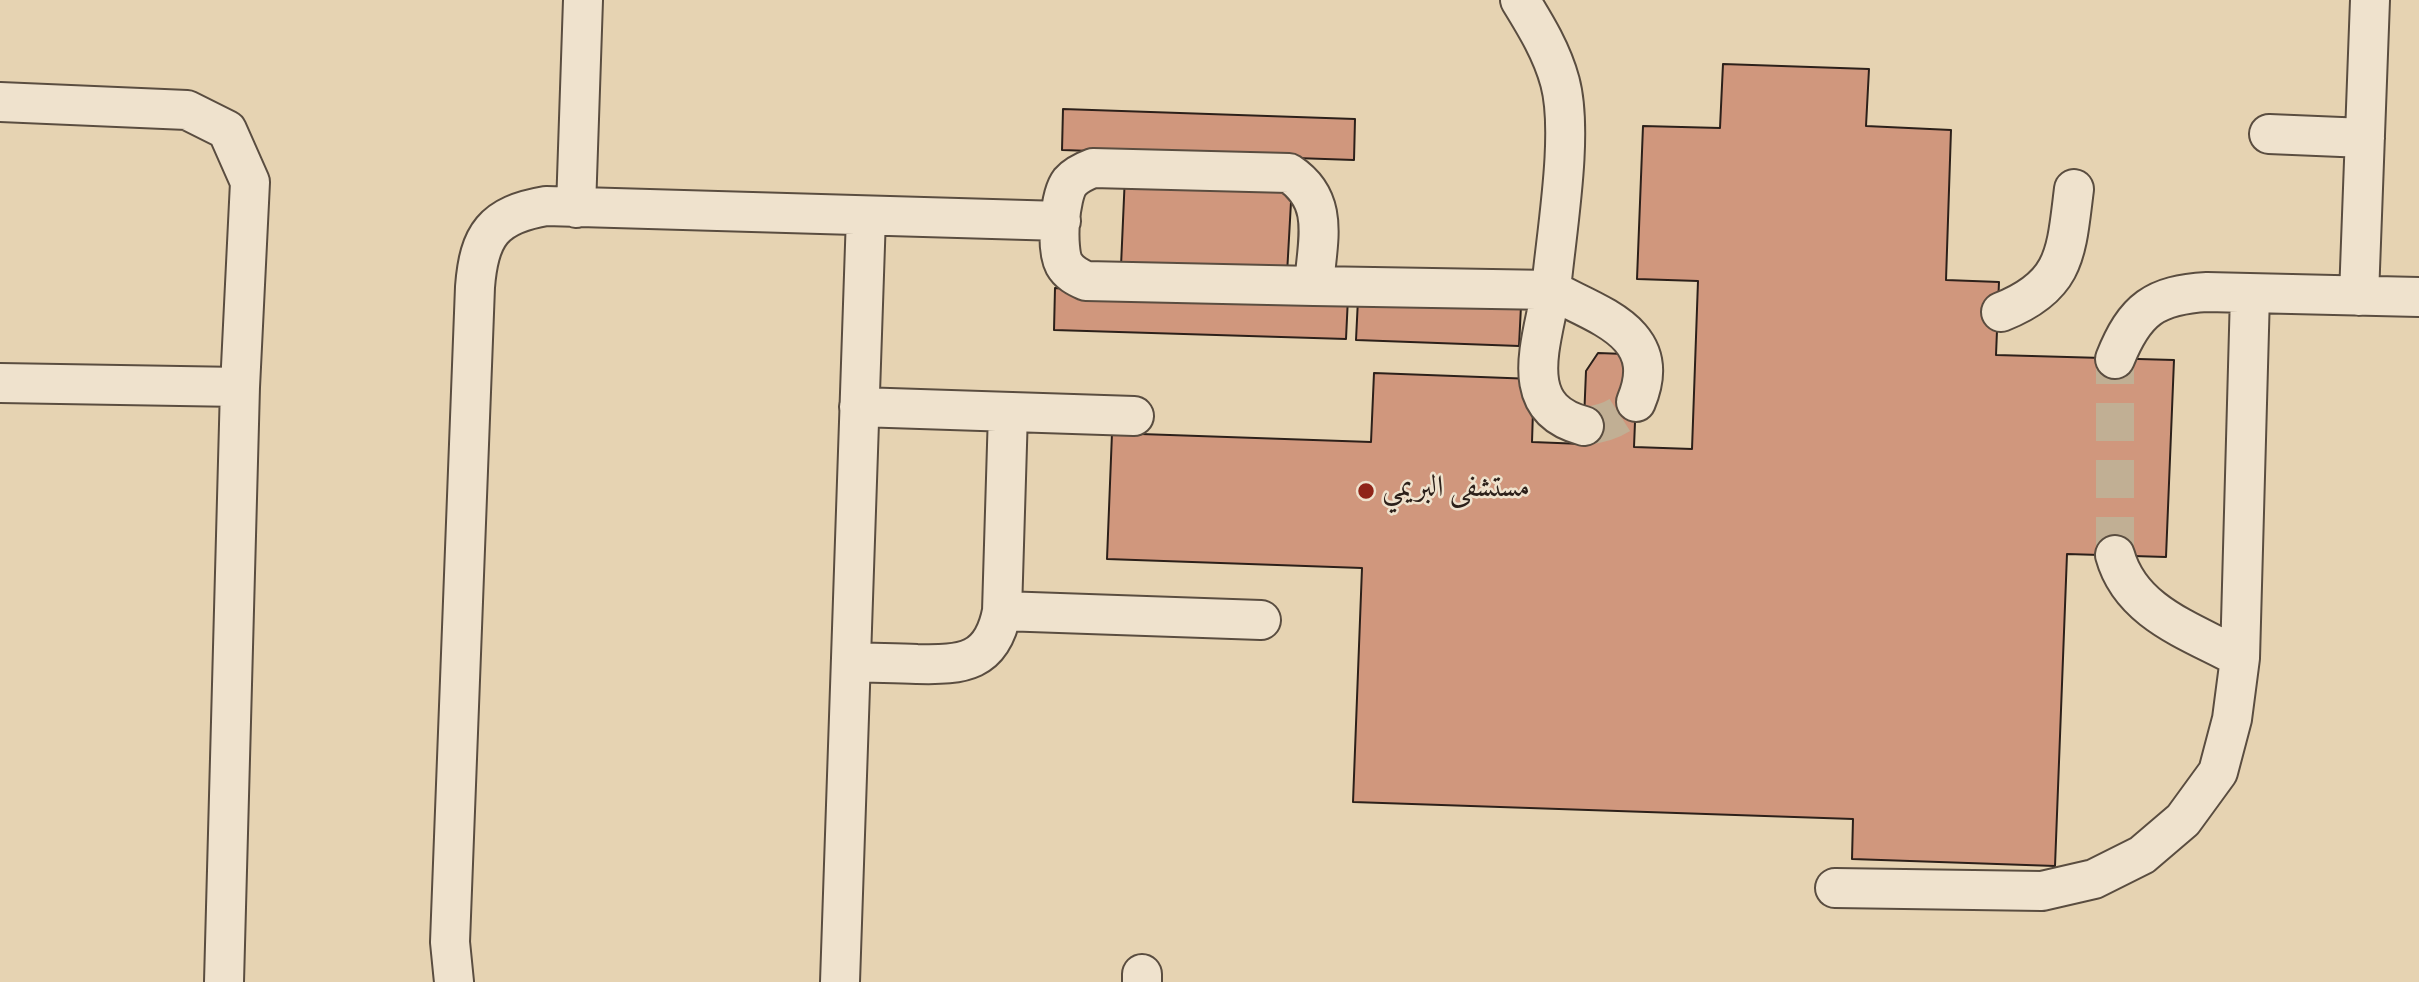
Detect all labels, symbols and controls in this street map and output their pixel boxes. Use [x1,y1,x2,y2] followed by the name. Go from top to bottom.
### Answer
[1382,473,1530,509] place label: مستشفى البريمي
[1356,481,1376,501] marker: مستشفى البريمي

